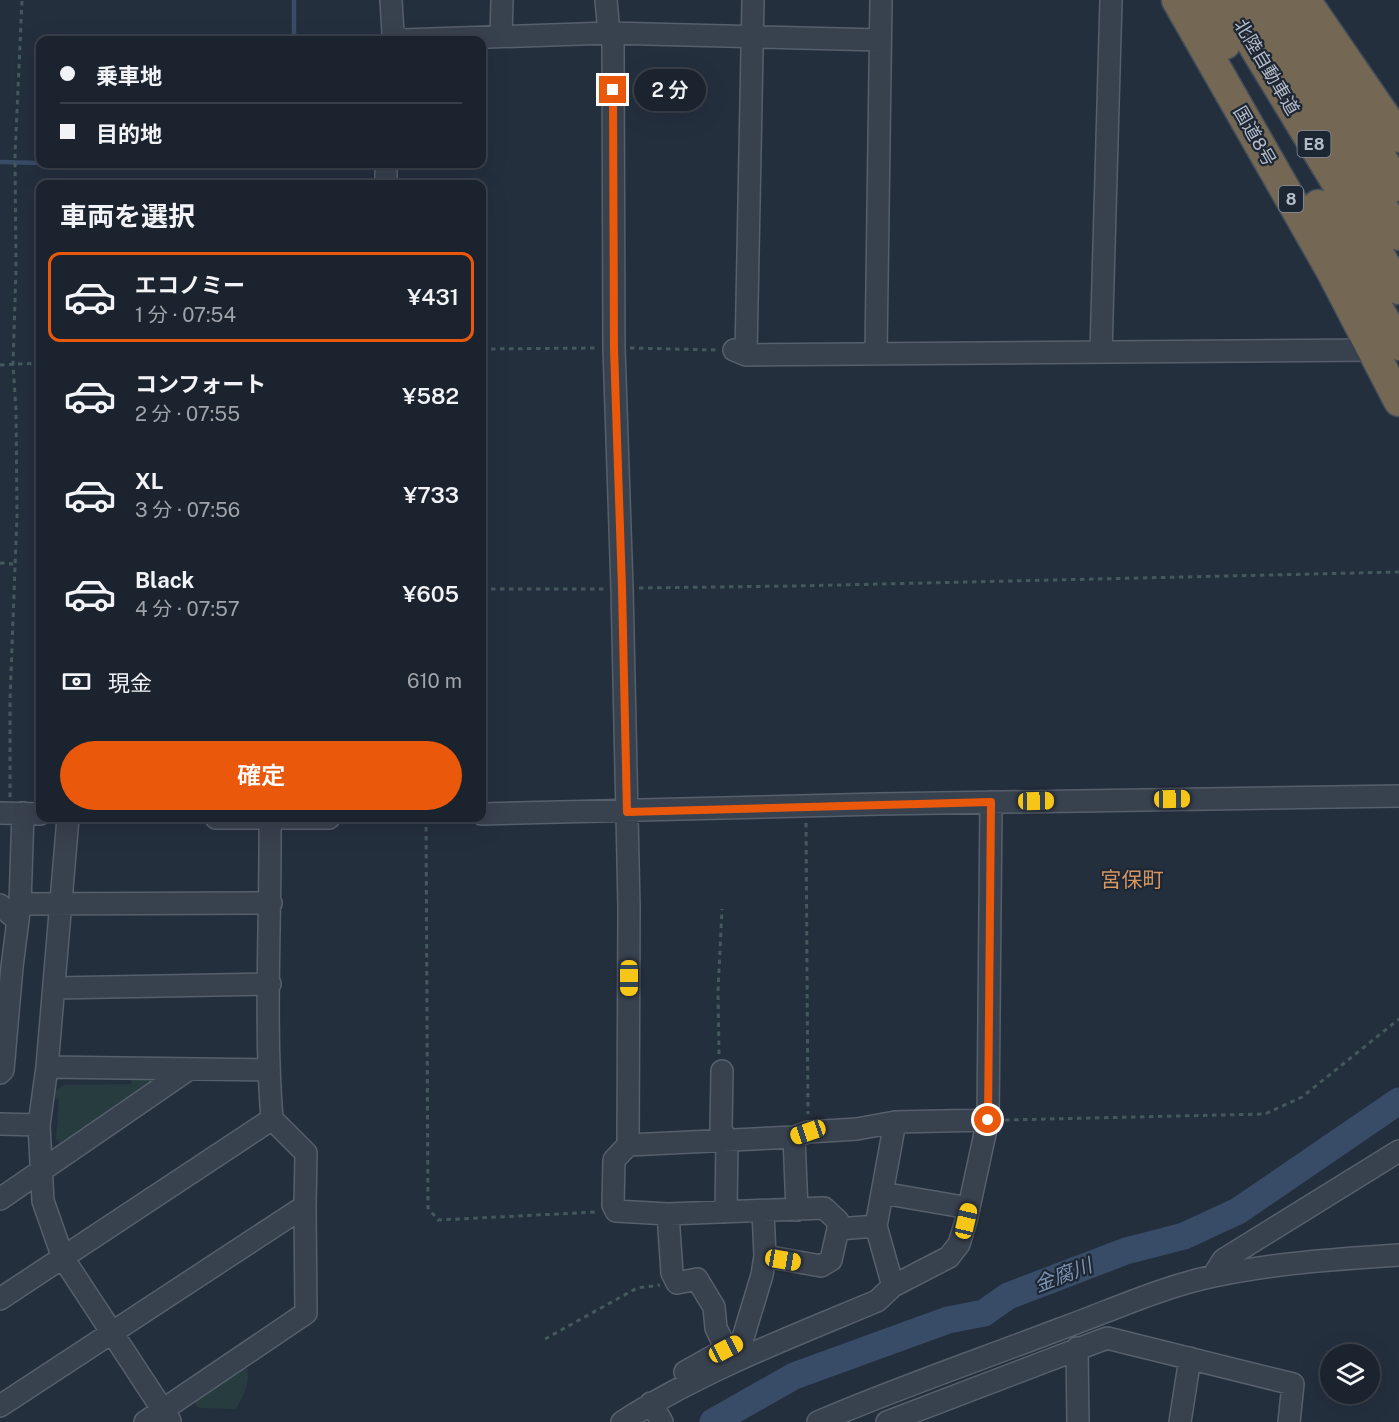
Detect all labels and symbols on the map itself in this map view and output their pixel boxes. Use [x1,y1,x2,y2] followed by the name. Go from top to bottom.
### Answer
[1230,15,1304,119] street label: 北陸自動車道
[634,69,706,111] callout: 2 分
[599,76,626,103] route end
[1229,102,1281,170] street label: 国道8号
[1298,131,1330,157] road number: E8
[1279,186,1303,212] road number: 8
[1154,790,1190,808] car
[1018,792,1054,810] car
[1101,867,1164,892] district label: 宮保町
[620,960,638,996] car
[974,1106,1001,1133] route start
[788,1118,828,1146] car
[953,1201,979,1241] car
[764,1248,802,1272] car
[1031,1252,1097,1297] water label: 金腐川
[706,1333,746,1365] car

